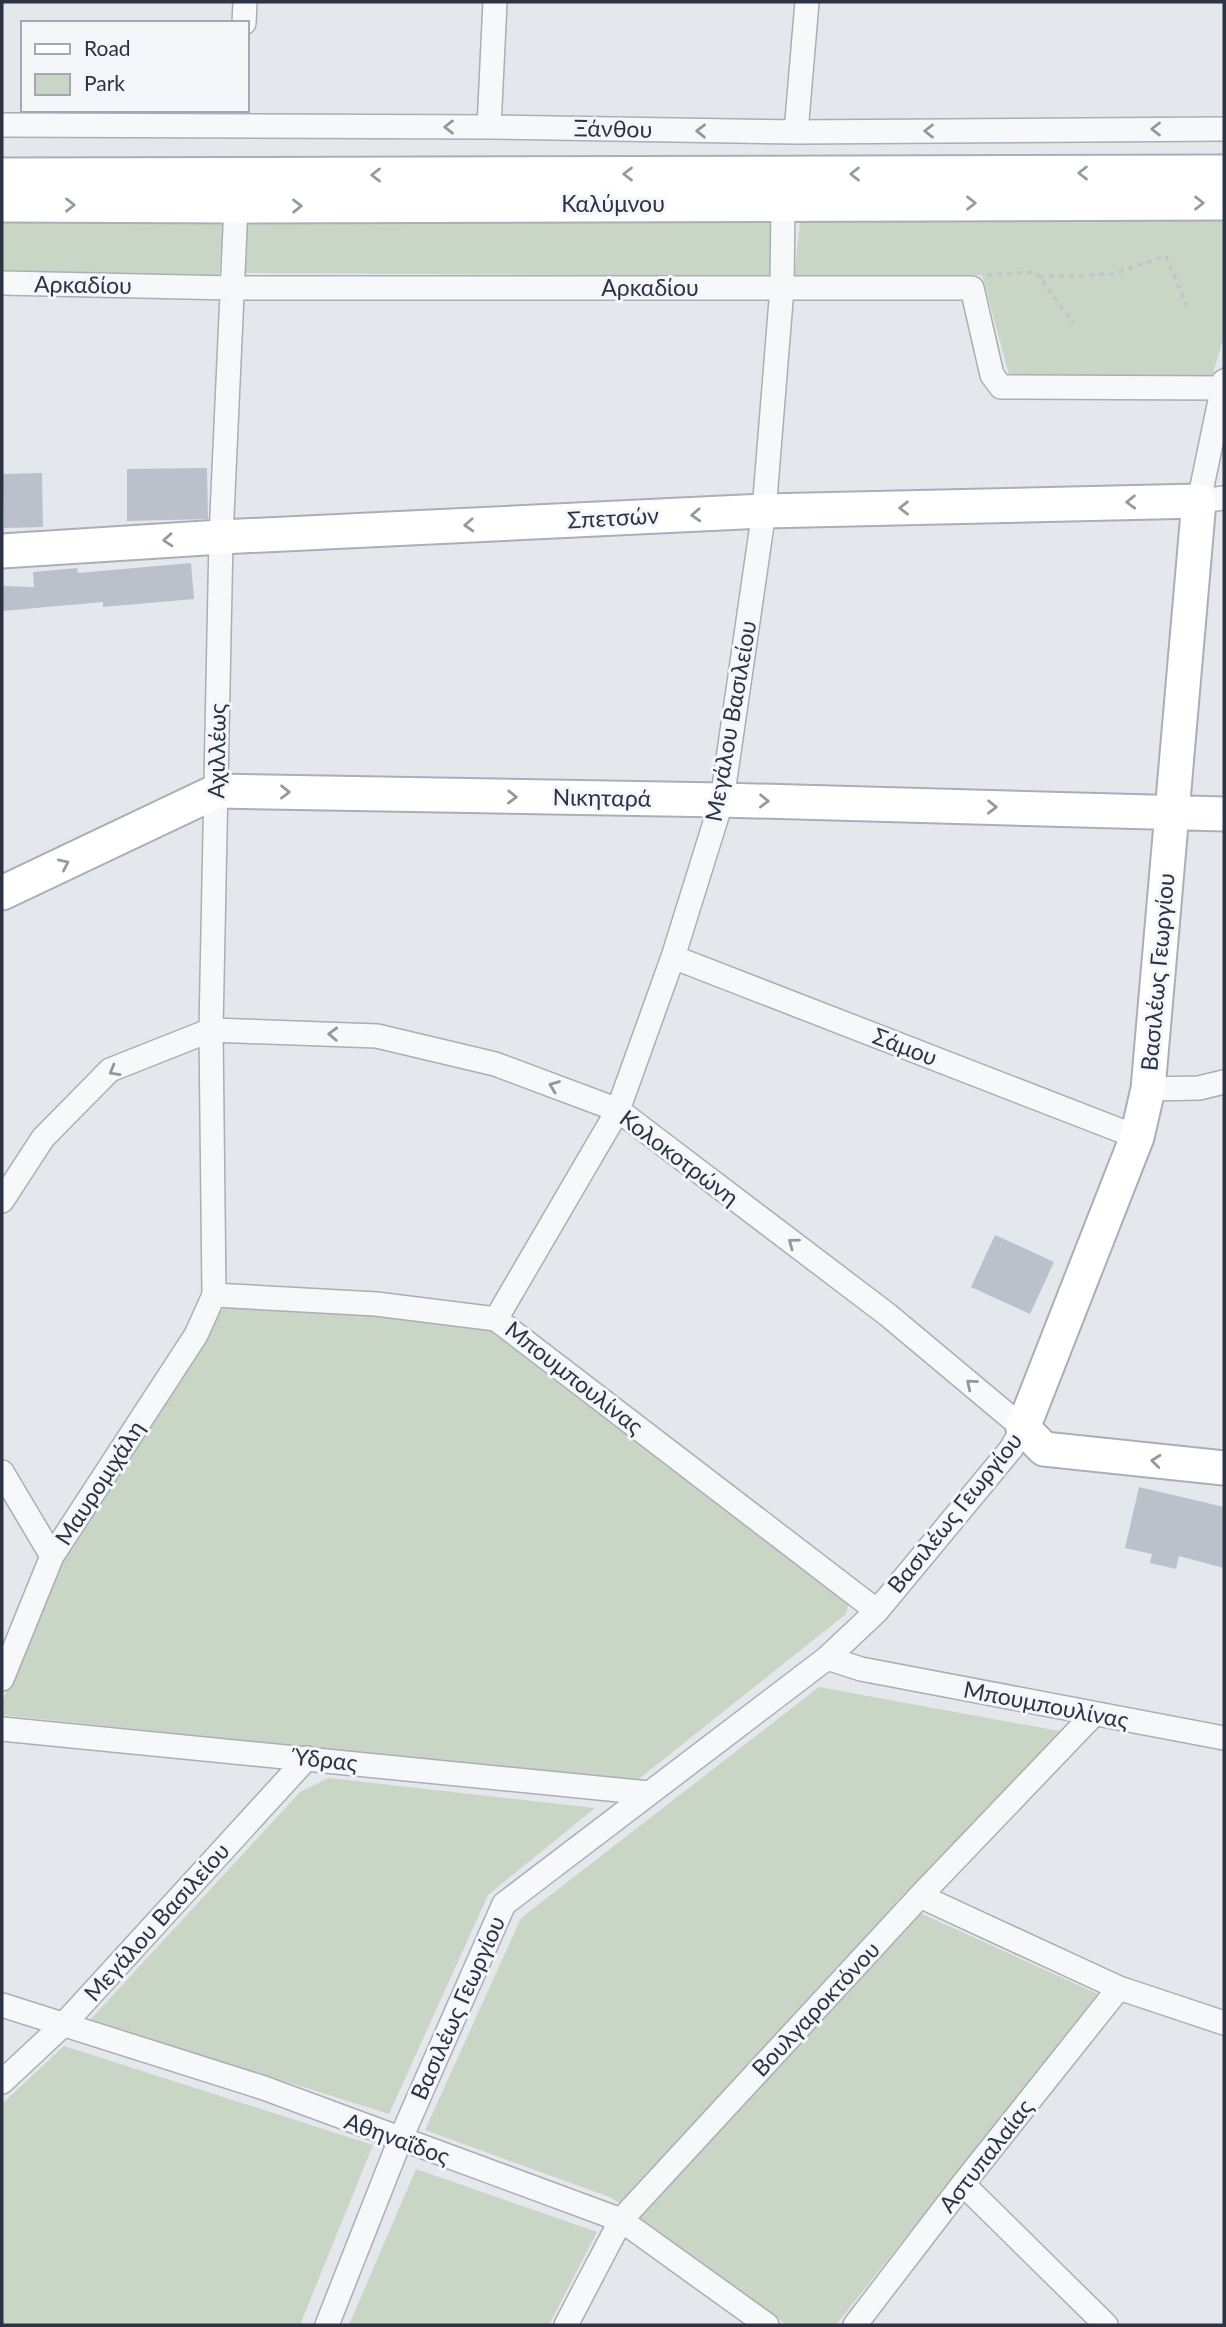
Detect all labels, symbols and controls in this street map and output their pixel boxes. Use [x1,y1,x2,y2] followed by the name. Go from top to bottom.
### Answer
[21,21,248,112] legend
[84,35,131,60] text: Road
[84,70,125,95] text: Park
[574,113,653,143] street label: Ξάνθου
[443,119,454,135] one-way arrow
[1150,121,1161,137] one-way arrow
[695,123,706,138] one-way arrow
[923,123,933,139] one-way arrow
[1077,165,1088,180] one-way arrow
[622,166,632,182] one-way arrow
[849,166,860,182] one-way arrow
[370,167,380,183] one-way arrow
[561,189,665,217] street label: Καλύμνου
[966,195,977,211] one-way arrow
[1194,195,1204,211] one-way arrow
[65,198,76,213] one-way arrow
[293,198,303,214] one-way arrow
[34,269,132,299] street label: Αρκαδίου
[601,273,699,301] street label: Αρκαδίου
[1125,495,1136,510] one-way arrow
[898,500,908,516] one-way arrow
[566,501,660,533] street label: Σπετσών
[690,507,701,522] one-way arrow
[463,518,474,533] one-way arrow
[162,532,173,547] one-way arrow
[699,618,761,824] street label: Μεγάλου Βασιλείου
[201,703,231,799] street label: Αχιλλέως
[552,782,652,812] street label: Νικηταρά
[280,784,291,800] one-way arrow
[507,789,518,804] one-way arrow
[759,794,770,809] one-way arrow
[987,799,998,815] one-way arrow
[56,858,69,872] one-way arrow
[1134,872,1180,1072] street label: Βασιλέως Γεωργίου
[869,1021,941,1071] street label: Σάμου
[328,1027,339,1042] one-way arrow
[109,1063,122,1076] one-way arrow
[548,1081,560,1095] one-way arrow
[615,1103,745,1211] street label: Κολοκοτρώνη
[788,1239,800,1252] one-way arrow
[500,1315,649,1440] street label: Μπουμπουλίνας
[966,1380,978,1393] one-way arrow
[48,1415,150,1550] street label: Μαυρομιχάλη
[881,1427,1028,1598] street label: Βασιλέως Γεωργίου
[1151,1454,1162,1469] one-way arrow
[961,1674,1131,1734] street label: Μπουμπουλίνας
[289,1741,359,1776] street label: Ύδρας
[78,1836,235,2006] street label: Μεγάλου Βασιλείου
[404,1911,510,2104] street label: Βασιλέως Γεωργίου
[745,1935,885,2082] street label: Βουλγαροκτόνου
[932,2093,1038,2218] street label: Αστυπαλαίας
[341,2106,454,2170] street label: Αθηναΐδος

